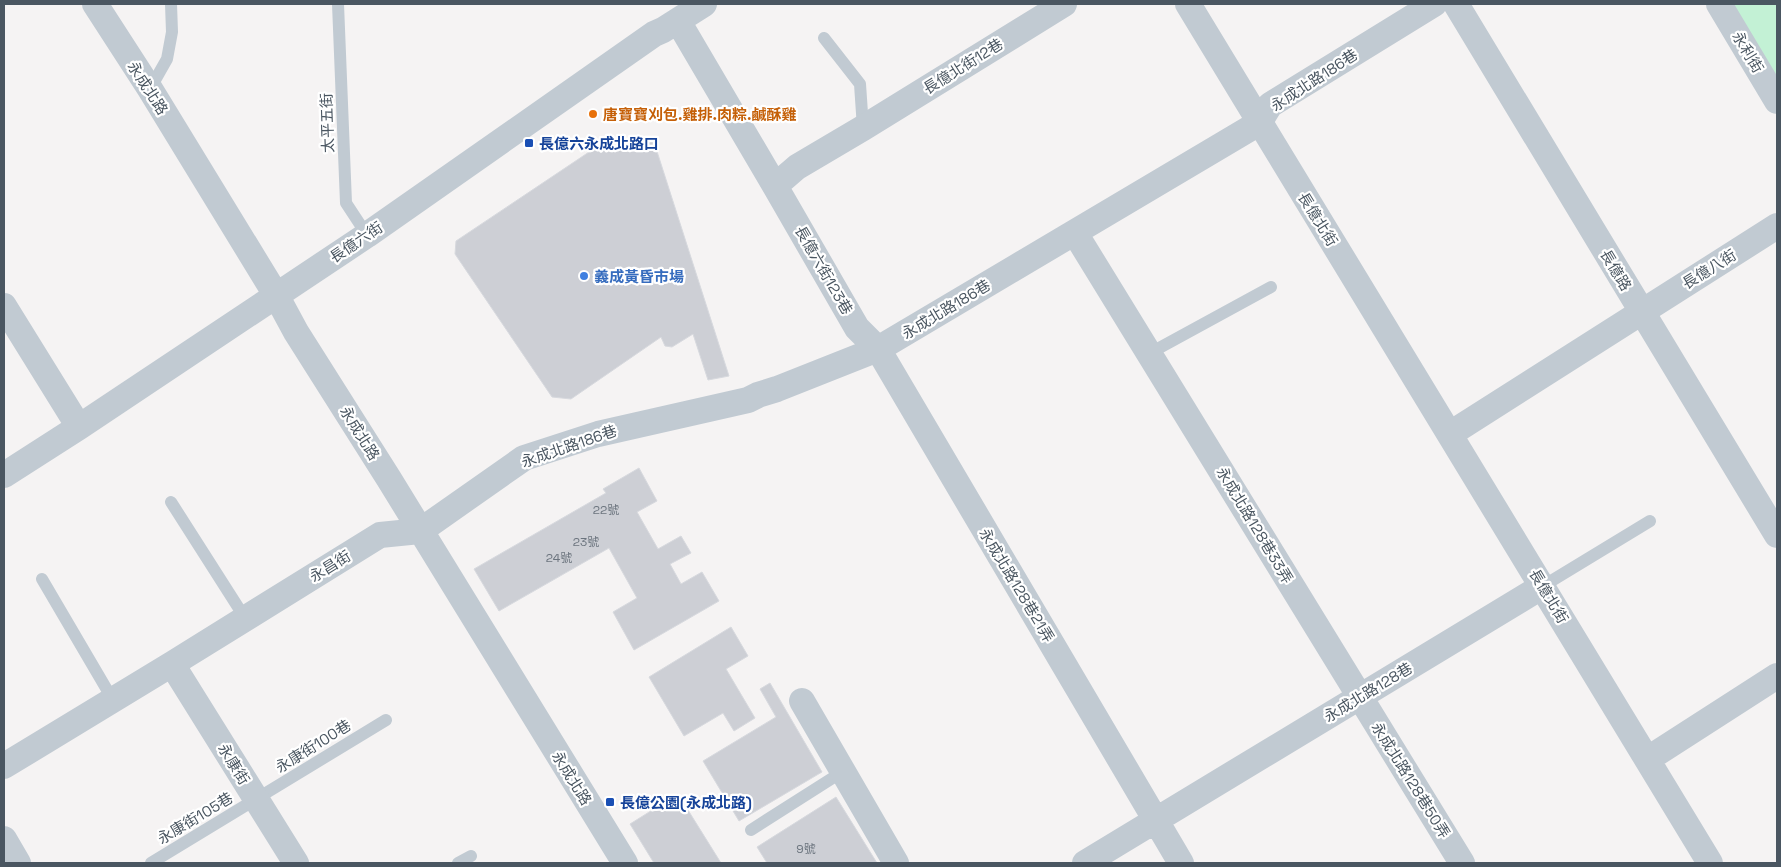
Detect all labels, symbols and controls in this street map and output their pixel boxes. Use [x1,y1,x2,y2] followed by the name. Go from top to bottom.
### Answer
[1728,28,1768,76] street label: 永利街
[920,34,1006,98] street label: 長億北街12巷
[1267,45,1361,115] street label: 永成北路186巷
[124,58,172,118] street label: 永成北路
[316,93,338,153] street label: 太平五街
[603,105,796,124] place label: 唐寶寶刈包.雞排.肉粽.鹹酥雞
[587,108,599,120] marker: 唐寶寶刈包.雞排.肉粽.鹹酥雞
[539,134,659,153] place label: 長億六永成北路口
[523,137,535,149] marker: 長億六永成北路口
[1294,189,1342,249] street label: 長億北街
[326,217,386,267] street label: 長億六街
[791,222,857,318] street label: 長億六街123巷
[1679,245,1739,293] street label: 長億八街
[1596,246,1636,294] street label: 長億路
[594,267,684,286] place label: 義成黃昏市場
[578,270,590,282] marker: 義成黃昏市場
[898,275,994,343] street label: 永成北路186巷
[336,403,384,463] street label: 永成北路
[519,421,619,471] street label: 永成北路186巷
[1213,463,1297,587] street label: 永成北路128巷33弄
[593,502,619,518] house number: 22號
[975,524,1059,646] street label: 永成北路128巷21弄
[573,534,599,550] house number: 23號
[306,546,354,586] street label: 永昌街
[546,550,572,566] house number: 24號
[1525,565,1573,627] street label: 長億北街
[1320,658,1416,726] street label: 永成北路128巷
[272,715,354,777] street label: 永康街100巷
[1368,718,1454,842] street label: 永成北路128巷50弄
[214,740,254,788] street label: 永康街
[548,748,596,808] street label: 永成北路
[154,788,236,848] street label: 永康街105巷
[620,793,752,812] place label: 長億公園(永成北路)
[604,796,616,808] marker: 長億公園(永成北路)
[796,841,816,857] house number: 9號

